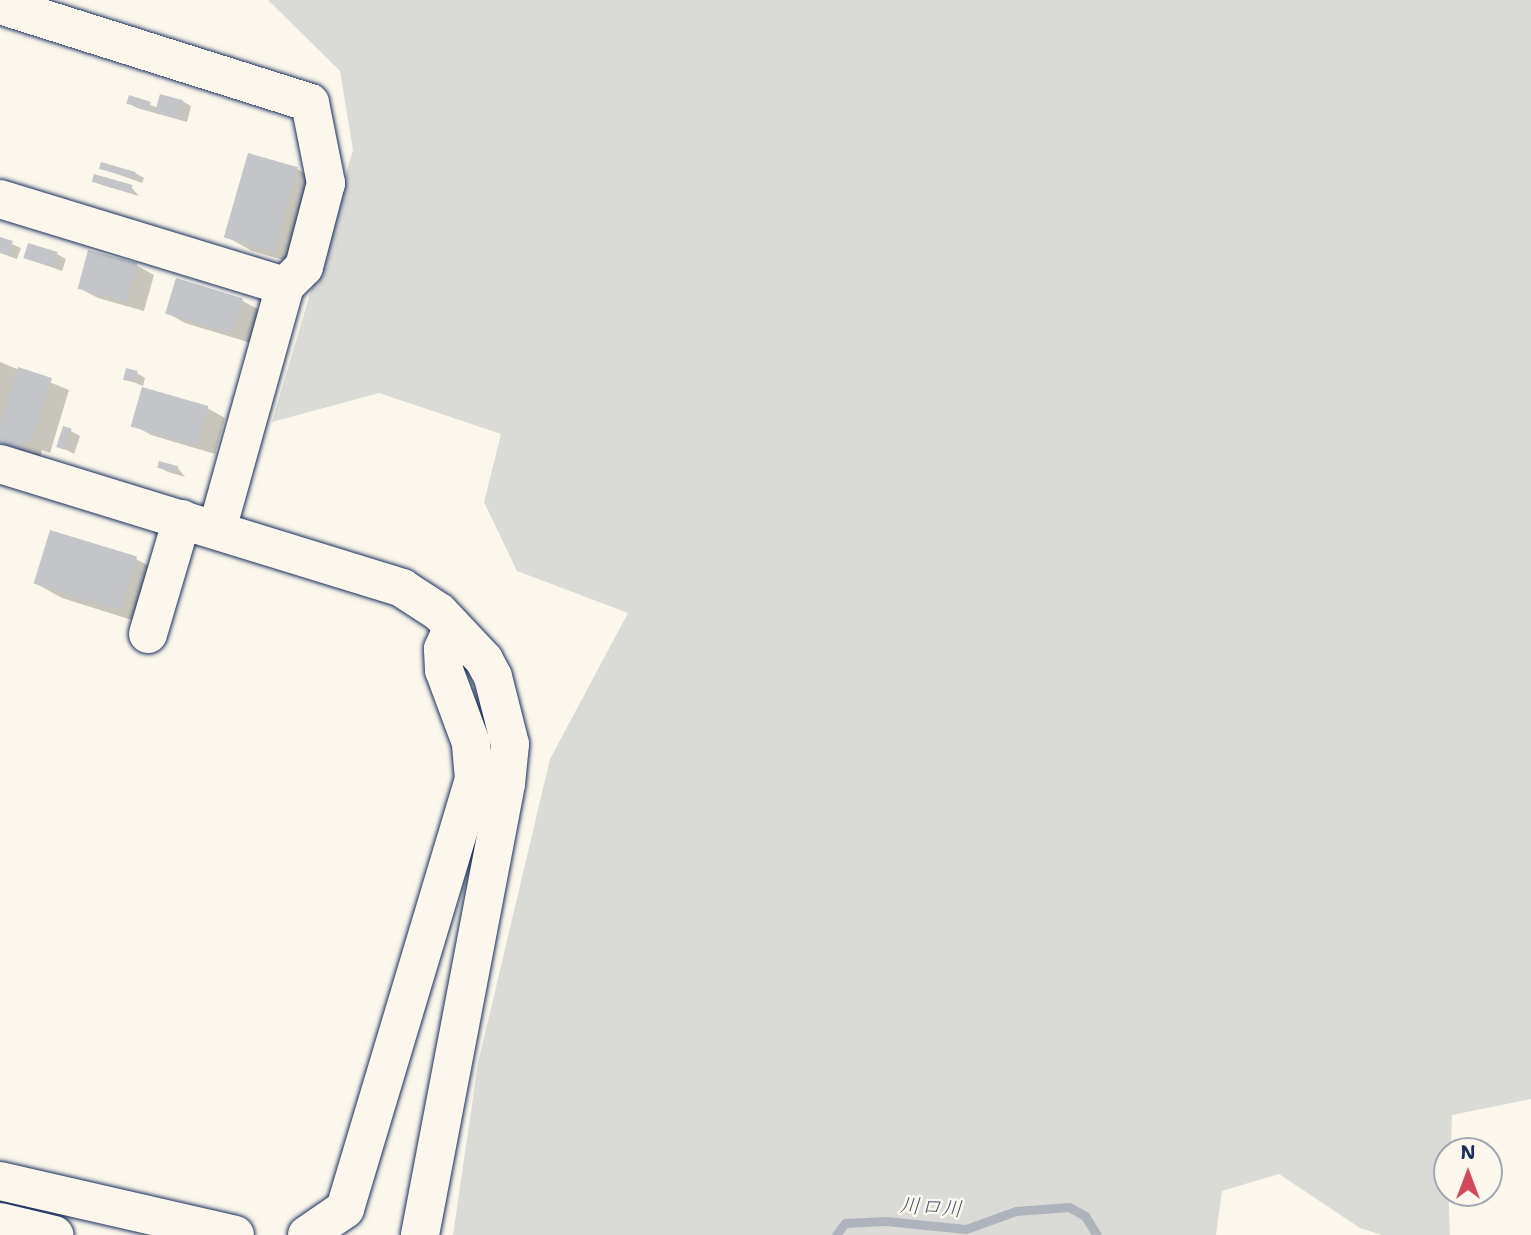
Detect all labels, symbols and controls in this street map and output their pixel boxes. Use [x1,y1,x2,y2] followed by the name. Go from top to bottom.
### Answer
[1433,1137,1503,1207] north arrow
[1460,1140,1476,1165] text: N
[899,1192,963,1222] water label: 川口川

